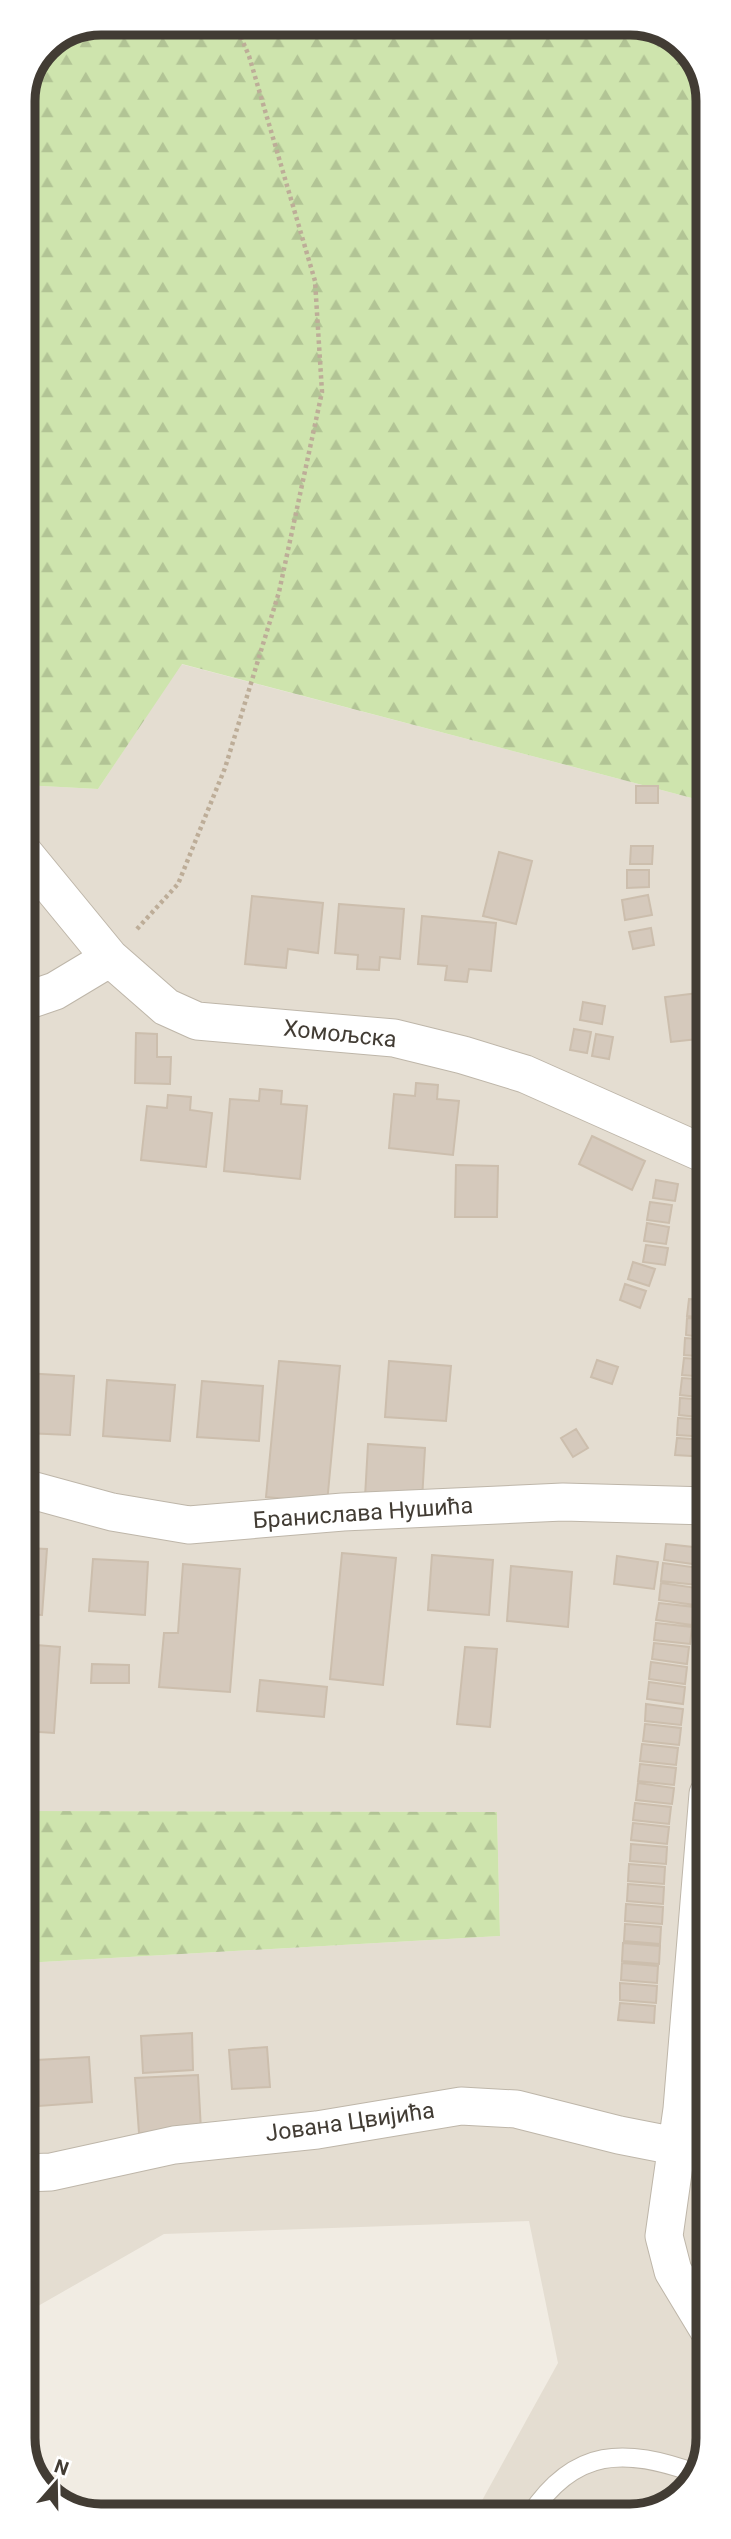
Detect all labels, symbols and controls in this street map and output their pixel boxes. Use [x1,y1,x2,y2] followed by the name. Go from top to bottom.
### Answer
[282,1015,398,1053] street label: Хомољска
[252,1492,474,1534] street label: Бранислава Нушића
[264,2097,436,2147] street label: Јована Цвијића
[21,2448,91,2518] north arrow
[51,2454,72,2481] text: N

